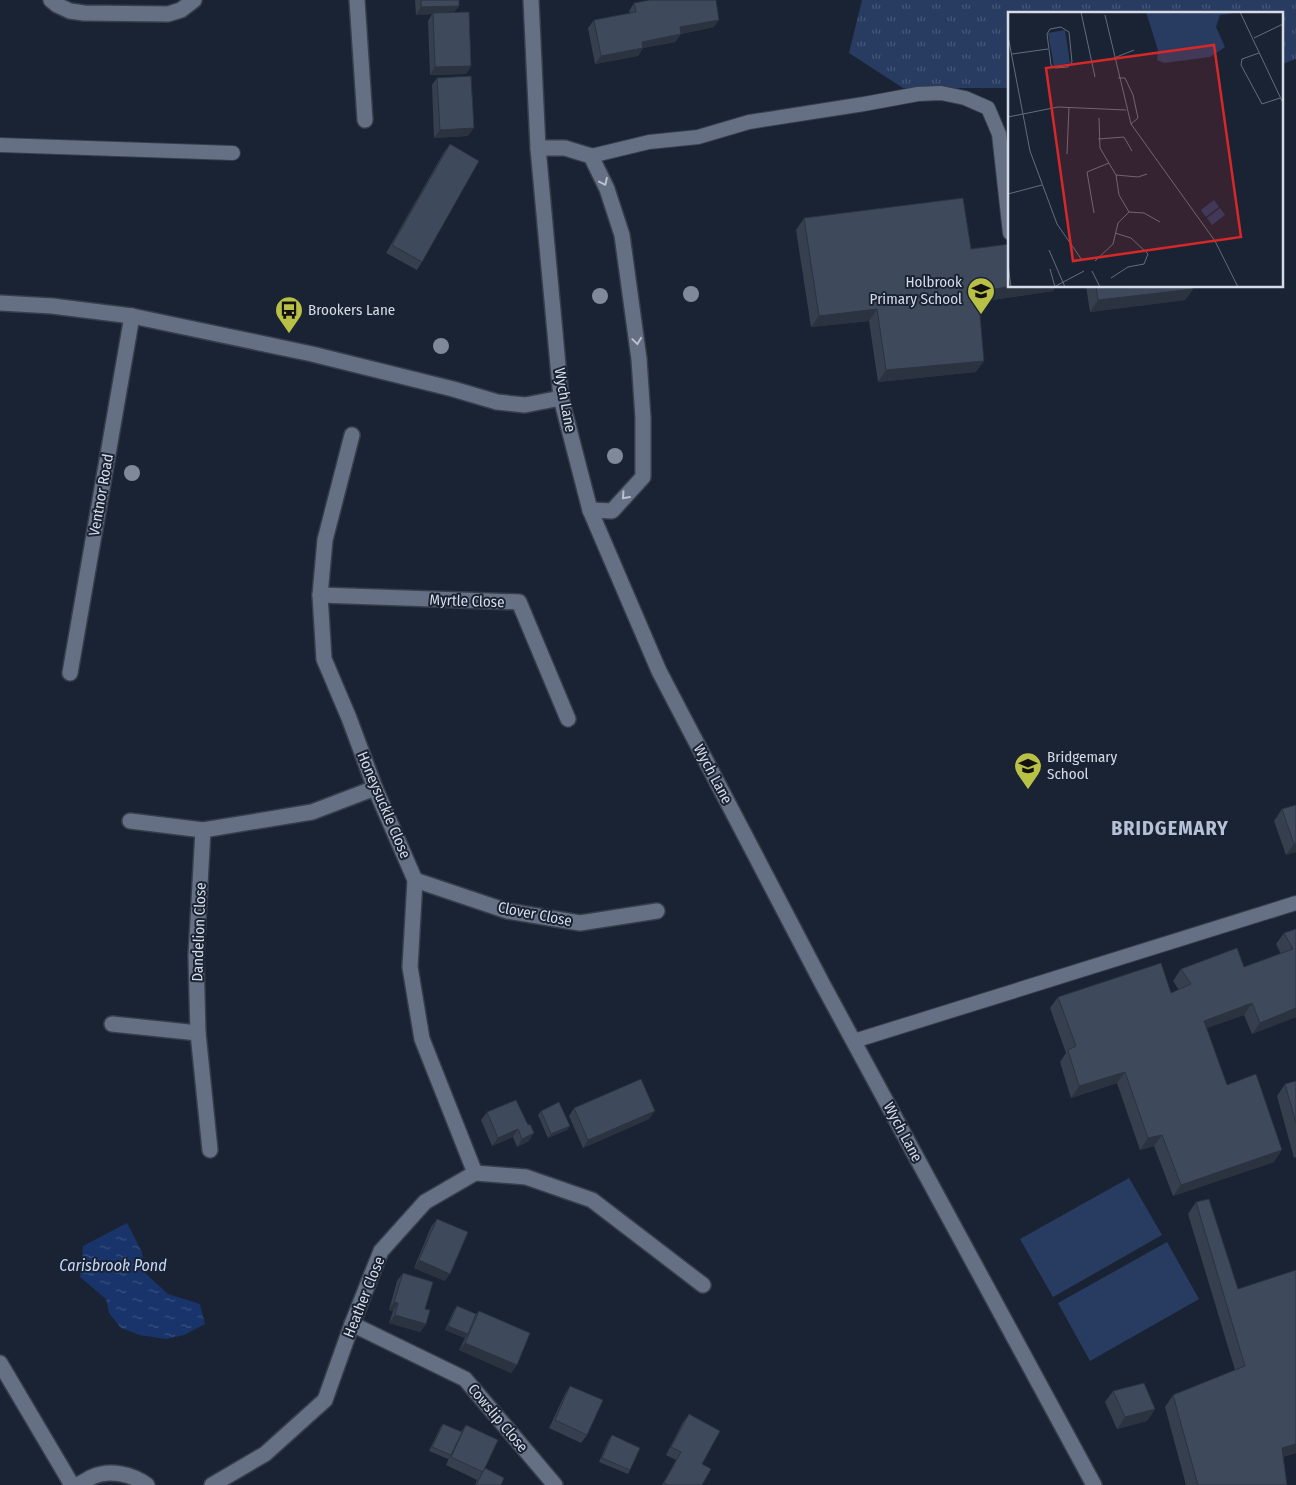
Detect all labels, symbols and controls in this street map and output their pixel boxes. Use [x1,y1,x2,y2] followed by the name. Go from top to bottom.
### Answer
[1008,12,1284,288] inset map
[597,177,608,186] one-way arrow
[870,273,962,308] place label: Holbrook Primary School
[966,276,996,315] school or university icon: Holbrook Primary School
[274,295,304,334] bus stop icon: Brookers Lane
[308,301,395,319] place label: Brookers Lane
[631,337,642,345] one-way arrow
[550,366,580,434] street label: Wych Lane
[85,452,117,538] street label: Ventnor Road
[622,491,631,500] one-way arrow
[429,591,505,611] street label: Myrtle Close
[690,741,736,807] street label: Wych Lane
[1047,748,1118,783] place label: Bridgemary School
[353,749,415,861] street label: Honeysuckle Close
[1013,751,1043,790] school or university icon: Bridgemary School
[1111,816,1229,840] district label: BRIDGEMARY
[188,882,210,982] street label: Dandelion Close
[496,898,574,930] street label: Clover Close
[880,1099,926,1165] street label: Wych Lane
[340,1254,388,1340] street label: Heather Close
[59,1256,167,1275] water label: Carisbrook Pond
[464,1380,532,1456] street label: Cowslip Close

